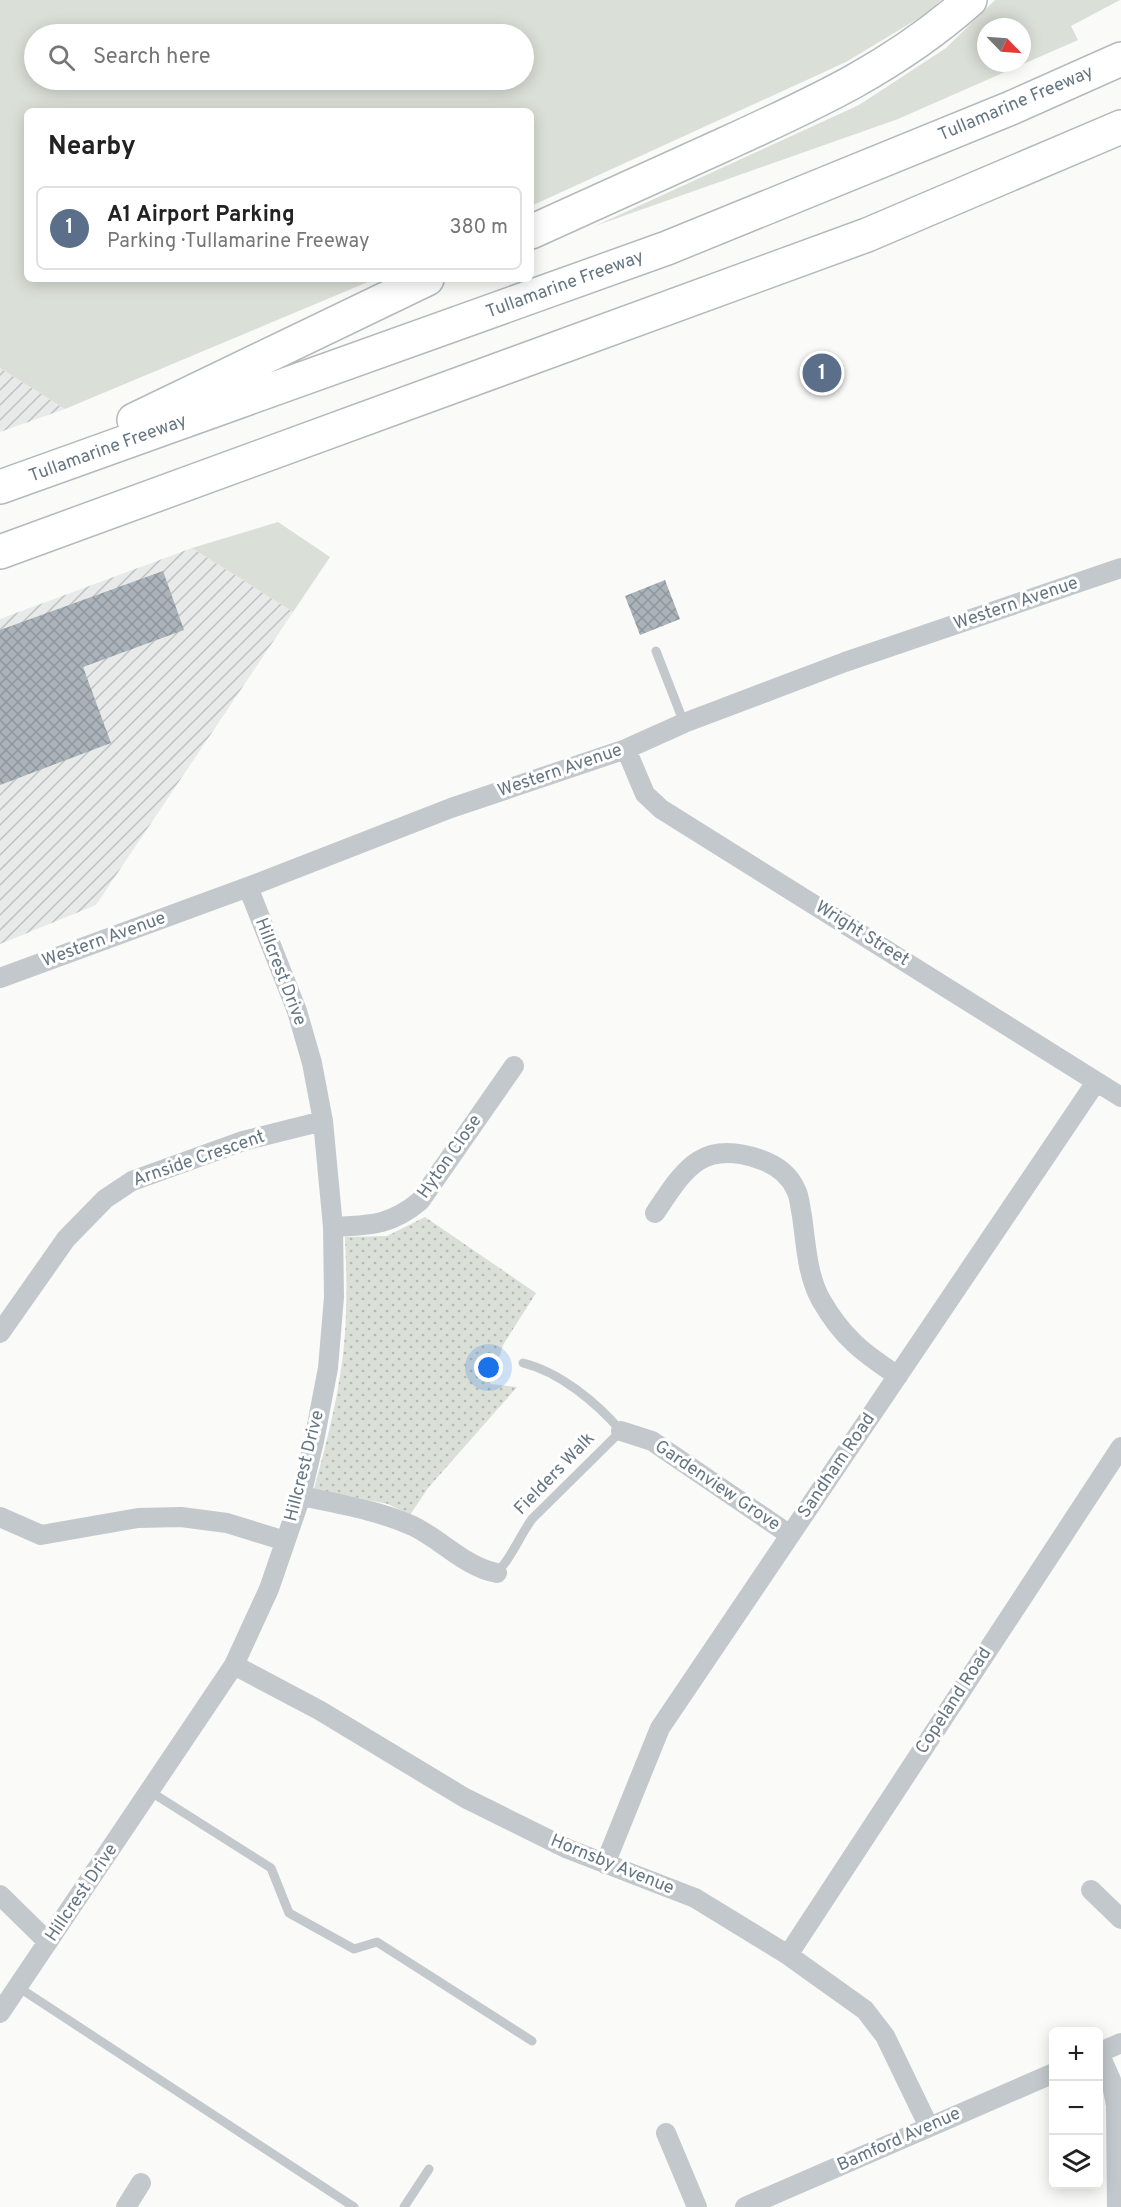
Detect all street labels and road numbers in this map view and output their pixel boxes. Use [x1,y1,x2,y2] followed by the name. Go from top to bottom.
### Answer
[935,61,1097,147] street label: Tullamarine Freeway
[483,246,647,324] street label: Tullamarine Freeway
[26,410,190,488] street label: Tullamarine Freeway
[951,572,1081,636] street label: Western Avenue
[495,739,625,803] street label: Western Avenue
[811,896,913,972] street label: Wright Street
[39,907,169,973] street label: Western Avenue
[249,915,311,1029] street label: Hillcrest Drive
[413,1111,487,1203] street label: Hyton Close
[130,1126,268,1192] street label: Arnside Crescent
[280,1408,330,1524] street label: Hillcrest Drive
[793,1409,881,1523] street label: Sandham Road
[510,1428,600,1520] street label: Fielders Walk
[650,1435,784,1537] street label: Gardenview Grove
[911,1643,997,1759] street label: Copeland Road
[547,1830,677,1900] street label: Hornsby Avenue
[41,1839,123,1947] street label: Hillcrest Drive
[834,2102,964,2178] street label: Bamford Avenue

